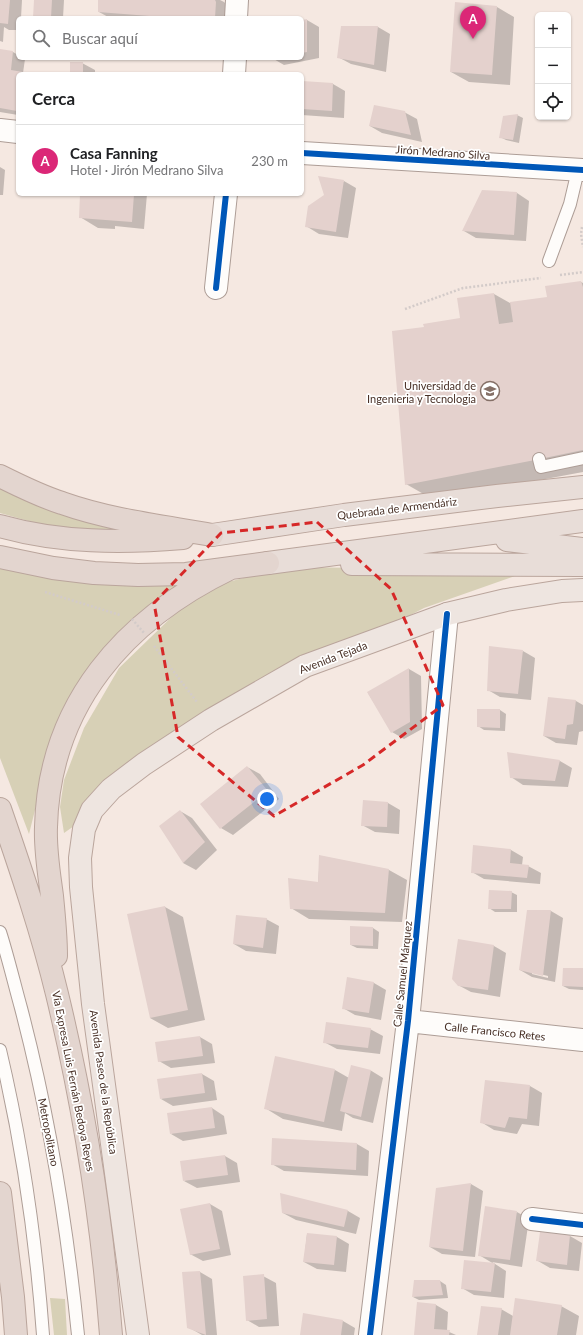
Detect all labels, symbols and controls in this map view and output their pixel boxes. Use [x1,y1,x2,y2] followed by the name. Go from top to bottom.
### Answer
[460,6,486,39] pin: A
[535,12,571,120] map controls
[535,12,571,48] button: +
[16,16,304,60] search box
[30,27,52,49] icon: search
[62,29,138,47] text: Buscar aquí
[535,48,571,84] button: −
[535,84,571,120] button: locate
[32,88,75,109] text: Cerca
[395,142,491,162] street label: Jirón Medrano Silva
[70,144,158,162] text: Casa Fanning
[40,153,50,169] text: A
[251,153,288,169] text: 230 m
[70,162,223,178] text: Hotel · Jirón Medrano Silva
[367,379,476,405] place label: Universidad de Ingenieria y Tecnologia
[479,380,501,402] school or university icon: Universidad de Ingenieria y Tecnologia
[336,494,458,522] street label: Quebrada de Armendáriz
[297,638,369,676] street label: Avenida Tejada
[257,789,277,809] your location
[390,920,414,1028] street label: Calle Samuel Márquez
[50,990,98,1173] street label: Vía Expresa Luis Fernán Bedoya Reyes
[87,1009,121,1155] street label: Avenida Paseo de la República
[444,1019,546,1043] street label: Calle Francisco Retes
[36,1097,62,1167] street label: Metropolitano

